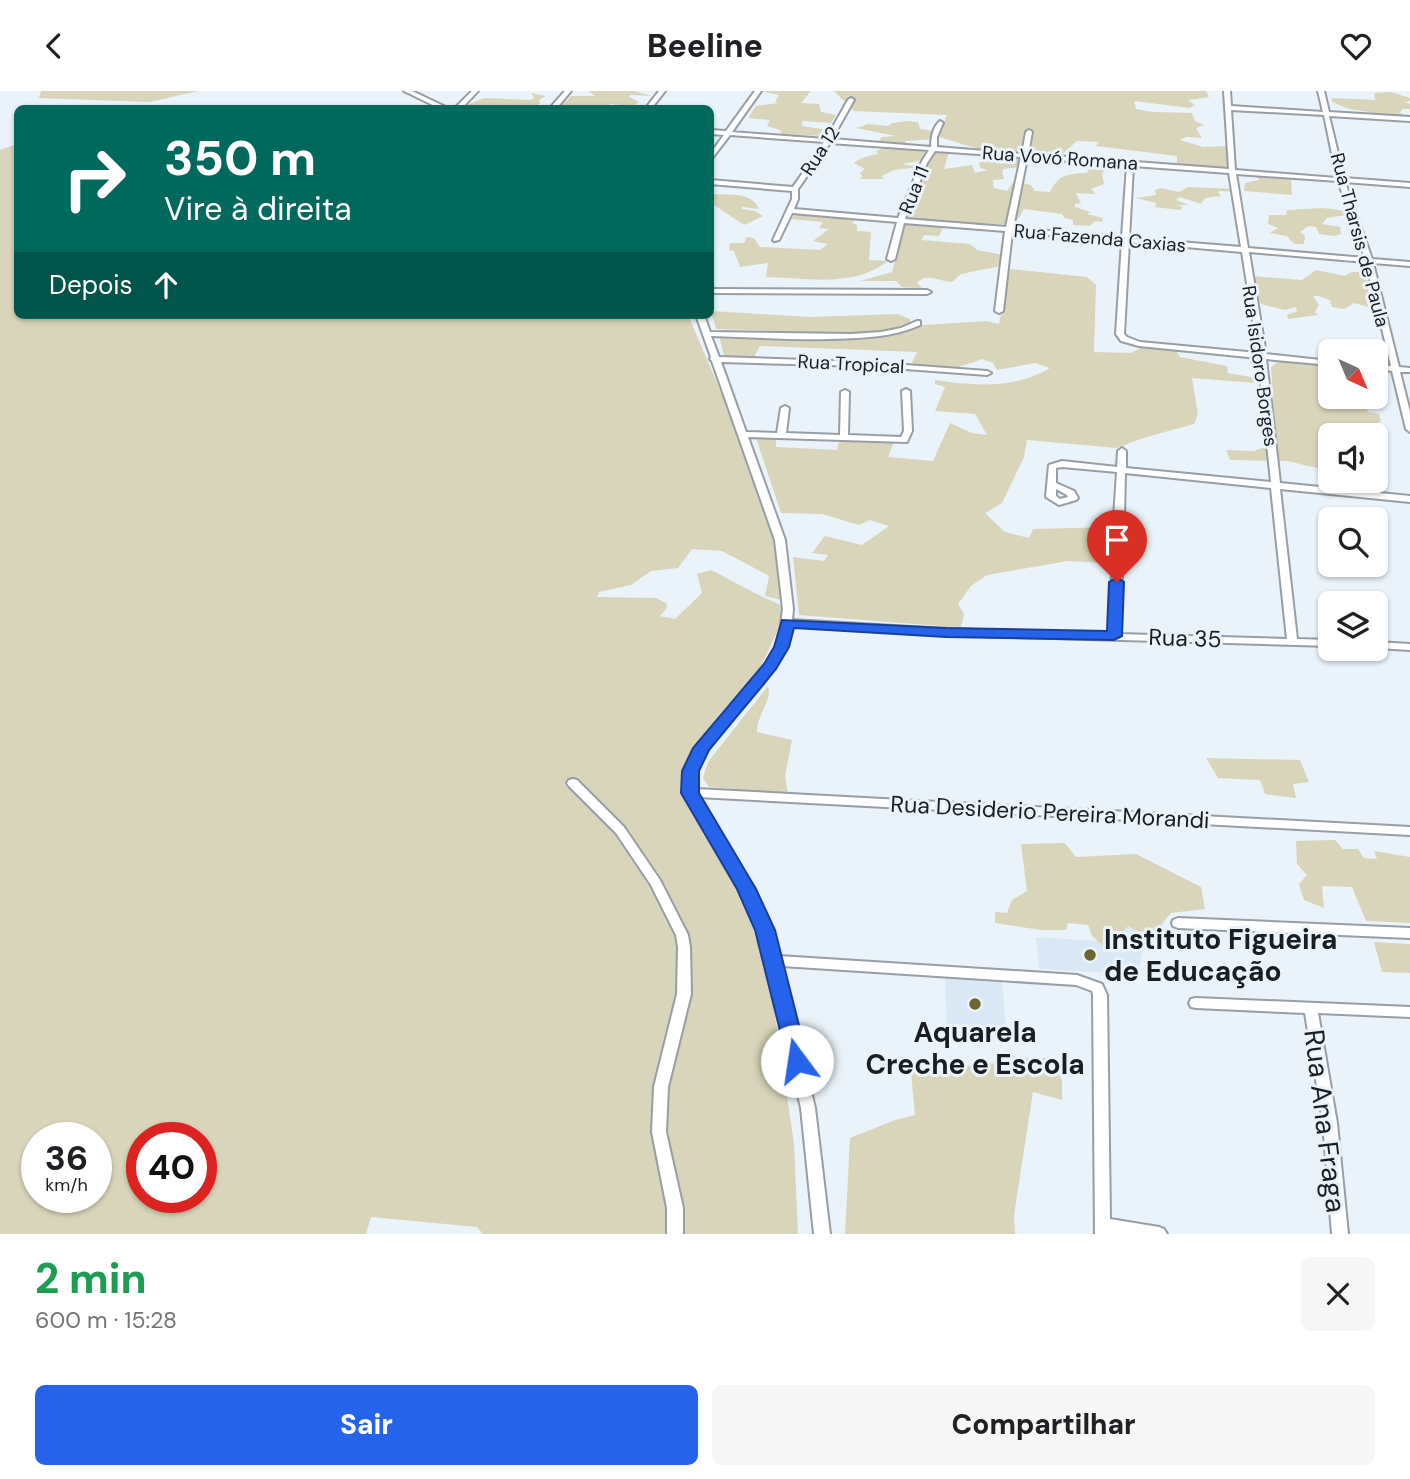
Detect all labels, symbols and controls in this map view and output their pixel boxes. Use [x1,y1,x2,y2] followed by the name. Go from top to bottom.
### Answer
[647,25,763,67] text: Beeline
[35,27,73,65] icon: back
[1337,27,1375,65] icon: heart
[795,121,845,181] street label: Rua 12
[164,126,316,190] text: 350 m
[49,133,140,224] icon: right
[981,140,1139,176] street label: Rua Vovó Romana
[1325,150,1395,330] street label: Rua Tharsis de Paula
[893,162,935,218] street label: Rua 11
[164,188,352,230] text: Vire à direita
[1013,218,1187,258] street label: Rua Fazenda Caxias
[147,266,185,304] icon: ahead
[49,268,133,302] text: Depois
[1236,284,1284,448] street label: Rua Isidoro Borges
[1318,339,1388,409] north arrow
[1318,339,1388,661] map controls
[797,349,905,379] street label: Rua Tropical
[1318,423,1388,493] button: sound
[1318,507,1388,577] button: search
[1087,510,1147,582] pin
[1098,521,1136,559] icon: arrive
[1318,591,1388,661] button: layers
[1148,622,1222,654] street label: Rua 35
[890,789,1210,835] street label: Rua Desiderio Pereira Morandi
[1104,921,1338,990] place label: Instituto Figueira de Educação
[1082,947,1098,963] marker: Instituto Figueira de Educação
[967,996,983,1012] marker: Aquarela Creche e Escola
[865,1014,1085,1083] place label: Aquarela Creche e Escola
[760,1024,834,1098] position arrow
[1295,1027,1355,1215] street label: Rua Ana Fraga
[126,1122,217,1213] speed limit sign: 40
[45,1135,88,1181] text: 36
[45,1173,88,1197] text: km/h
[35,1251,146,1306] text: 2 min
[1301,1257,1375,1331] button: close
[35,1305,177,1335] text: 600 m · 15:28
[35,1385,698,1465] button: Sair
[712,1385,1375,1465] button: Compartilhar

